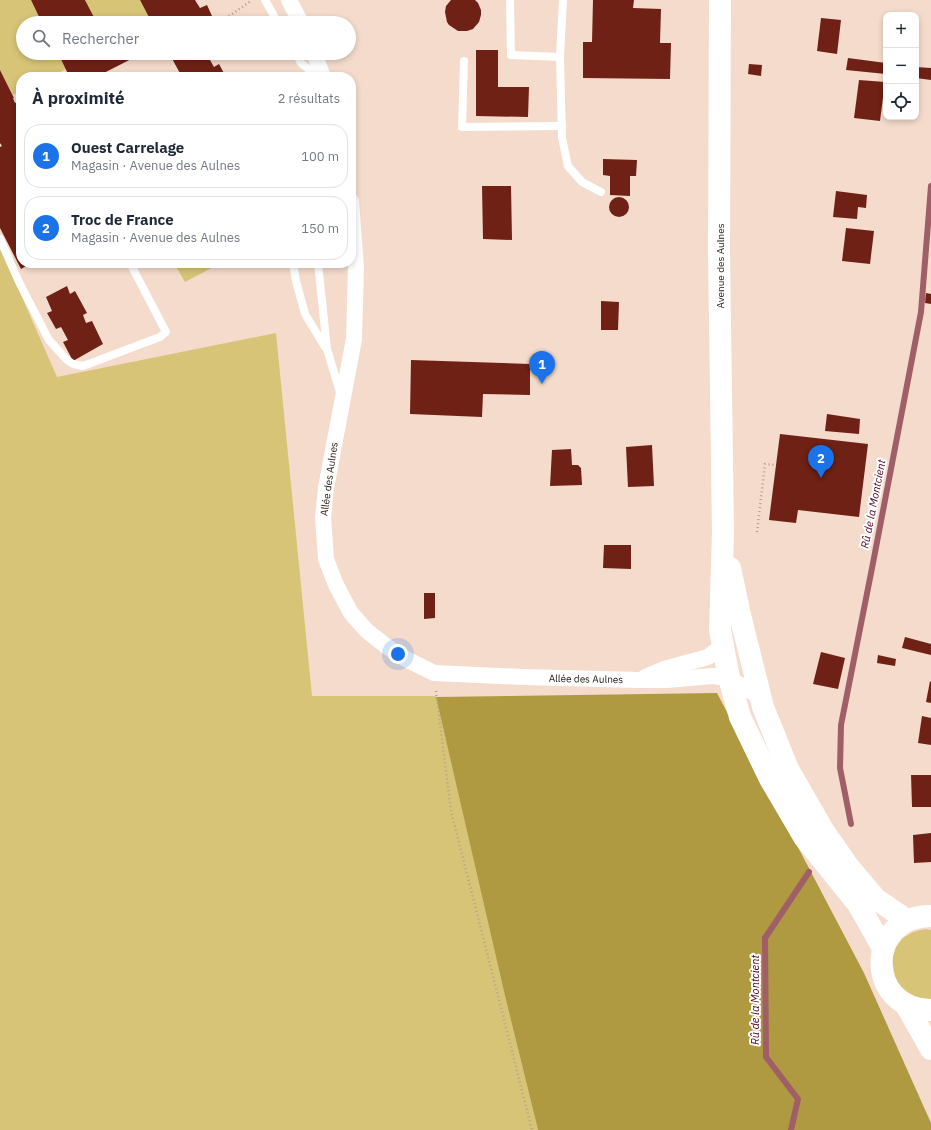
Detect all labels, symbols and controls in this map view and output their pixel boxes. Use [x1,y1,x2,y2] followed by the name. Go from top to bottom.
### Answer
[883,12,919,120] map controls
[883,12,919,48] button: +
[16,16,356,60] search box
[30,27,52,49] icon: search
[62,29,139,48] text: Rechercher
[883,48,919,84] button: −
[883,84,919,120] button: locate
[32,87,125,109] text: À proximité
[278,90,340,107] text: 2 résultats
[71,138,184,157] text: Ouest Carrelage
[42,148,50,165] text: 1
[301,148,339,165] text: 100 m
[71,157,240,174] text: Magasin · Avenue des Aulnes
[71,210,174,229] text: Troc de France
[42,220,50,237] text: 2
[301,220,339,237] text: 150 m
[714,223,727,309] street label: Avenue des Aulnes
[71,229,240,246] text: Magasin · Avenue des Aulnes
[529,351,555,384] pin: 1
[317,441,341,517] street label: Allée des Aulnes
[808,445,834,478] pin: 2
[858,458,889,549] water label: Rû de la Montcient
[388,644,408,664] your location
[549,672,623,686] street label: Allée des Aulnes
[748,955,762,1045] water label: Rû de la Montcient

